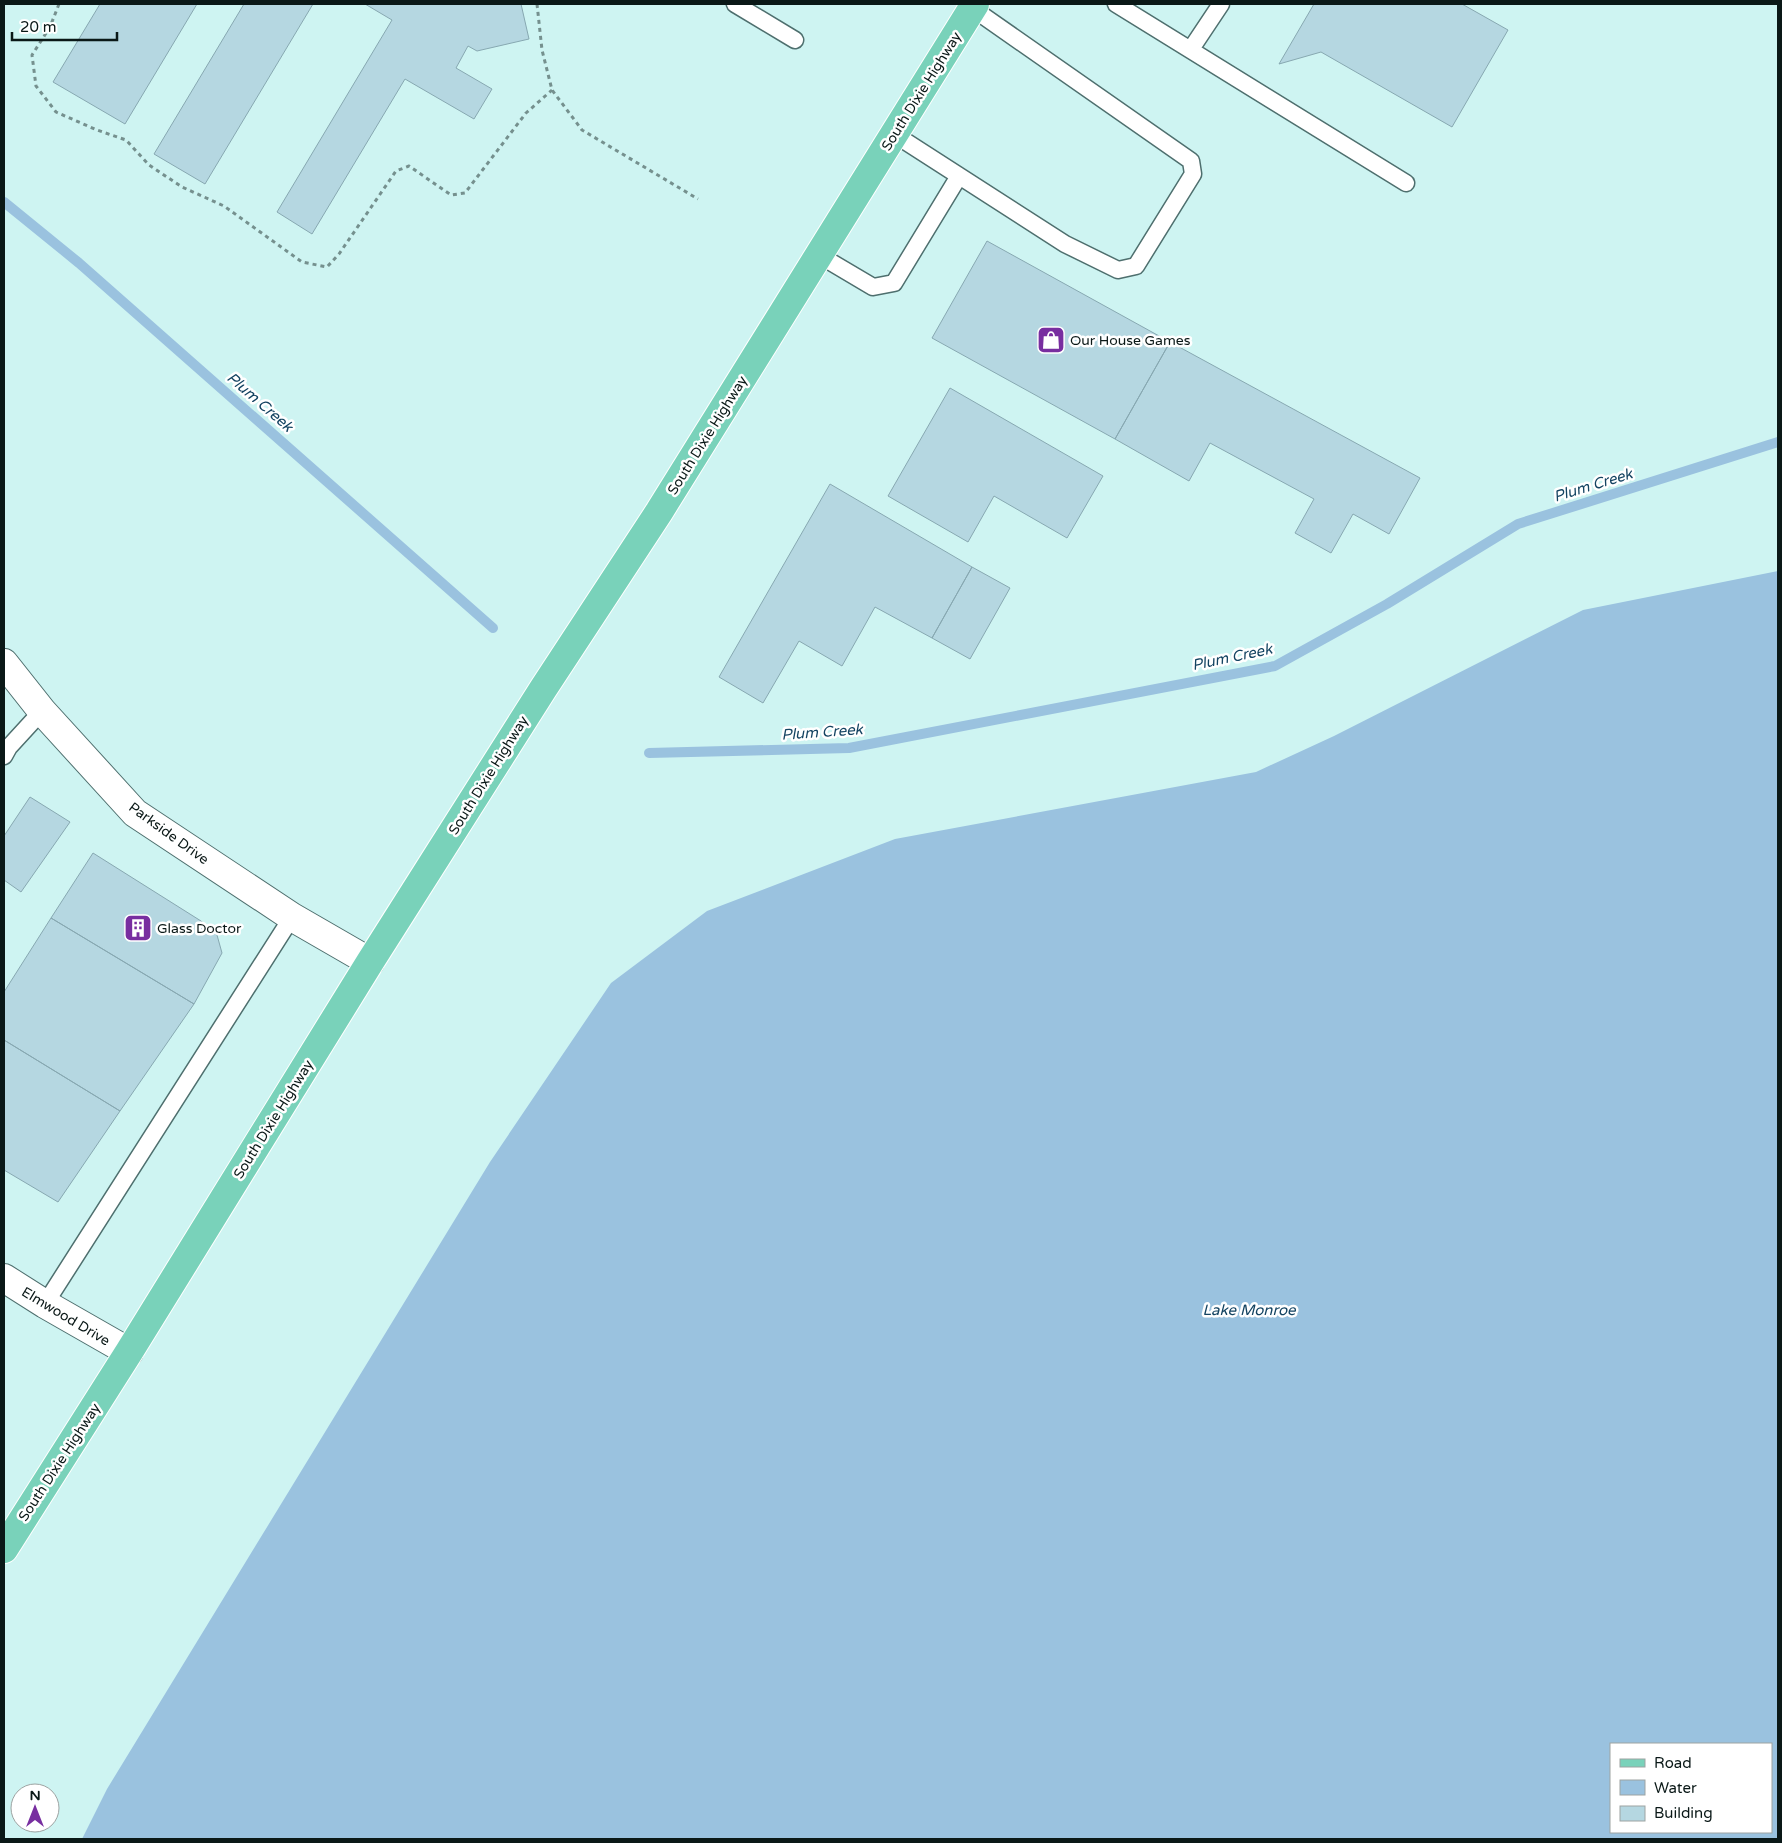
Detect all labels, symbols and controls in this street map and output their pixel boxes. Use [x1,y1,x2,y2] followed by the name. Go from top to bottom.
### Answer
[12,10,118,42] scale bar
[20,18,57,36] text: 20 m
[878,28,965,154] street label: South Dixie Highway
[1036,325,1066,355] shop icon: Our House Games
[1070,332,1191,349] place label: Our House Games
[223,368,298,437] water label: Plum Creek
[664,372,751,498] street label: South Dixie Highway
[1551,464,1636,506] water label: Plum Creek
[1190,639,1276,674] water label: Plum Creek
[445,712,532,838] street label: South Dixie Highway
[781,720,865,744] water label: Plum Creek
[125,799,212,868] street label: Parkside Drive
[123,913,153,943] building icon: Glass Doctor
[157,920,242,937] place label: Glass Doctor
[230,1056,317,1182] street label: South Dixie Highway
[18,1283,113,1350] street label: Elmwood Drive
[1202,1301,1297,1319] water label: Lake Monroe
[15,1400,104,1524] street label: South Dixie Highway
[1610,1743,1772,1833] legend
[1654,1754,1692,1772] text: Road
[1654,1779,1697,1797] text: Water
[10,1783,60,1833] north arrow
[29,1787,41,1804] text: N
[1654,1804,1713,1822] text: Building

